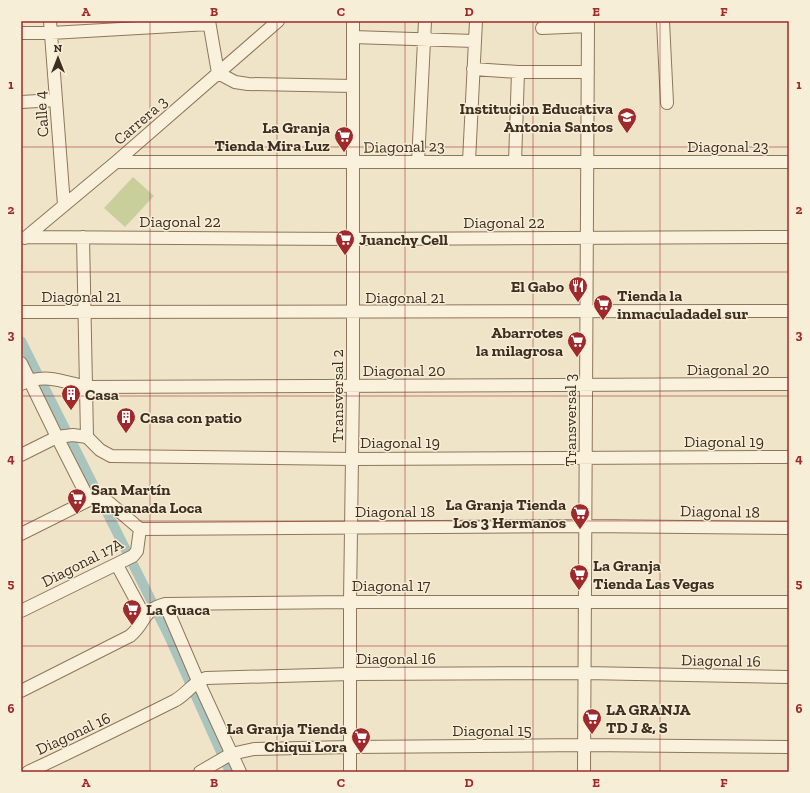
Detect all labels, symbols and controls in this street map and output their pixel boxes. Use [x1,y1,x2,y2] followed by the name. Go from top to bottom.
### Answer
[82,4,91,19] text: A
[210,4,218,19] text: B
[337,4,345,19] text: C
[464,4,474,19] text: D
[592,4,600,19] text: E
[720,4,728,19] text: F
[38,38,78,78] north arrow
[54,42,63,55] text: N
[8,77,14,92] text: 1
[796,77,802,92] text: 1
[30,90,53,138] street label: Calle 4
[110,92,171,149] street label: Carrera 3
[460,99,613,136] place label: Institucion Educativa Antonia Santos
[616,106,638,134] school or university icon: Institucion Educativa Antonia Santos
[214,118,330,155] place label: La Granja Tienda Mira Luz
[333,125,355,153] supermarket icon: La Granja Tienda Mira Luz
[363,136,445,157] street label: Diagonal 23
[687,137,769,156] street label: Diagonal 23
[8,202,15,217] text: 2
[796,202,803,217] text: 2
[139,212,221,231] street label: Diagonal 22
[463,213,545,232] street label: Diagonal 22
[334,228,356,256] supermarket icon: Juanchy Cell
[359,230,449,249] place label: Juanchy Cell
[567,275,589,303] restaurant icon: El Gabo
[511,277,565,296] place label: El Gabo
[617,286,748,323] place label: Tienda la inmaculadadel sur
[41,287,121,306] street label: Diagonal 21
[365,288,445,307] street label: Diagonal 21
[592,293,614,321] supermarket icon: Tienda la inmaculadadel sur
[476,323,563,360] place label: Abarrotes la milagrosa
[8,327,15,342] text: 3
[796,327,803,342] text: 3
[566,330,588,358] supermarket icon: Abarrotes la milagrosa
[328,349,347,443] street label: Transversal 2
[687,360,769,379] street label: Diagonal 20
[363,361,445,380] street label: Diagonal 20
[561,373,580,466] street label: Transversal 3
[60,383,82,411] building icon: Casa
[85,385,119,404] place label: Casa
[115,406,137,434] building icon: Casa con patio
[140,408,243,427] place label: Casa con patio
[684,432,764,451] street label: Diagonal 19
[360,433,440,452] street label: Diagonal 19
[7,451,15,466] text: 4
[795,451,803,466] text: 4
[91,480,202,517] place label: San Martín Empanada Loca
[66,487,88,515] supermarket icon: San Martín Empanada Loca
[446,495,566,532] place label: La Granja Tienda Los 3 Hermanos
[680,501,760,522] street label: Diagonal 18
[355,502,435,521] street label: Diagonal 18
[569,502,591,530] supermarket icon: La Granja Tienda Los 3 Hermanos
[38,534,127,591] street label: Diagonal 17A
[593,556,714,593] place label: La Granja Tienda Las Vegas
[568,563,590,591] supermarket icon: La Granja Tienda Las Vegas
[8,576,15,591] text: 5
[352,576,431,595] street label: Diagonal 17
[796,576,803,591] text: 5
[121,598,143,626] supermarket icon: La Guaca
[146,600,210,619] place label: La Guaca
[356,649,436,668] street label: Diagonal 16
[681,650,761,671] street label: Diagonal 16
[606,700,691,737] place label: LA GRANJA TD J &, S
[8,701,15,716] text: 6
[796,701,803,716] text: 6
[581,707,603,735] supermarket icon: LA GRANJA TD J &, S
[33,708,113,759] street label: Diagonal 16
[227,719,347,756] place label: La Granja Tienda Chiqui Lora
[452,721,532,740] street label: Diagonal 15
[350,726,372,754] supermarket icon: La Granja Tienda Chiqui Lora
[82,775,91,790] text: A
[210,775,218,790] text: B
[337,775,345,790] text: C
[464,775,474,790] text: D
[592,775,600,790] text: E
[720,775,728,790] text: F

